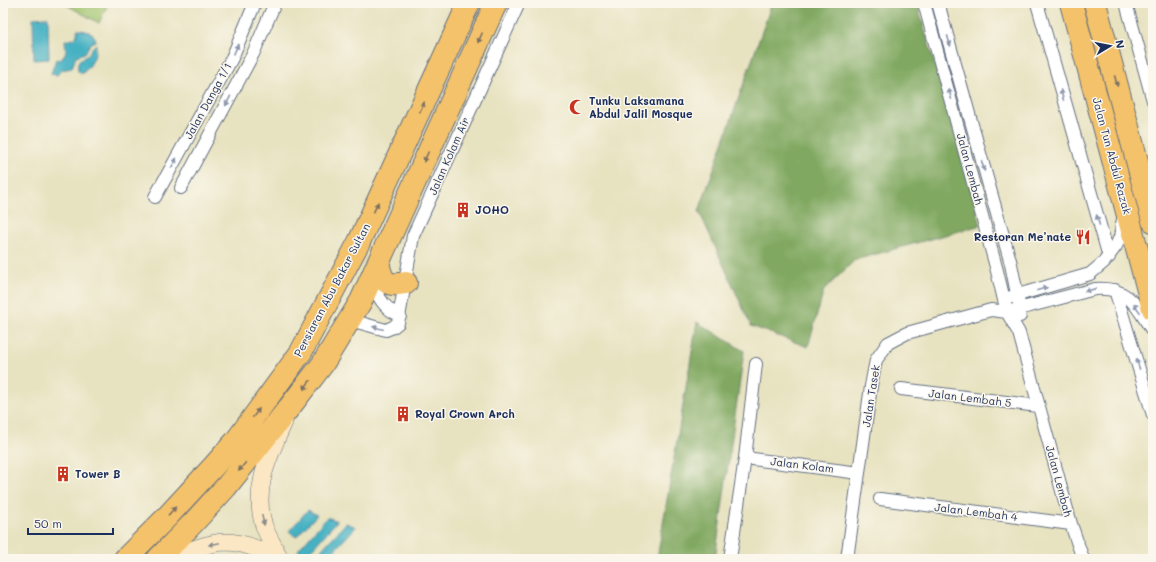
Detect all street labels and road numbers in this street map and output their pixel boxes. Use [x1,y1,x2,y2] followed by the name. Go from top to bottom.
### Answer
[180,60,235,142] street label: Jalan Danga 1/1
[1090,96,1135,216] street label: Jalan Tun Abdul Razak
[425,114,472,197] street label: Jalan Kolam Air
[954,131,987,206] street label: Jalan Lembah
[290,220,373,359] street label: Persiaran Abu Bakar Sultan
[858,363,883,428] street label: Jalan Tasek
[928,385,1012,410] street label: Jalan Lembah 5
[1043,443,1076,518] street label: Jalan Lembah
[770,453,835,476] street label: Jalan Kolam
[934,499,1019,524] street label: Jalan Lembah 4

